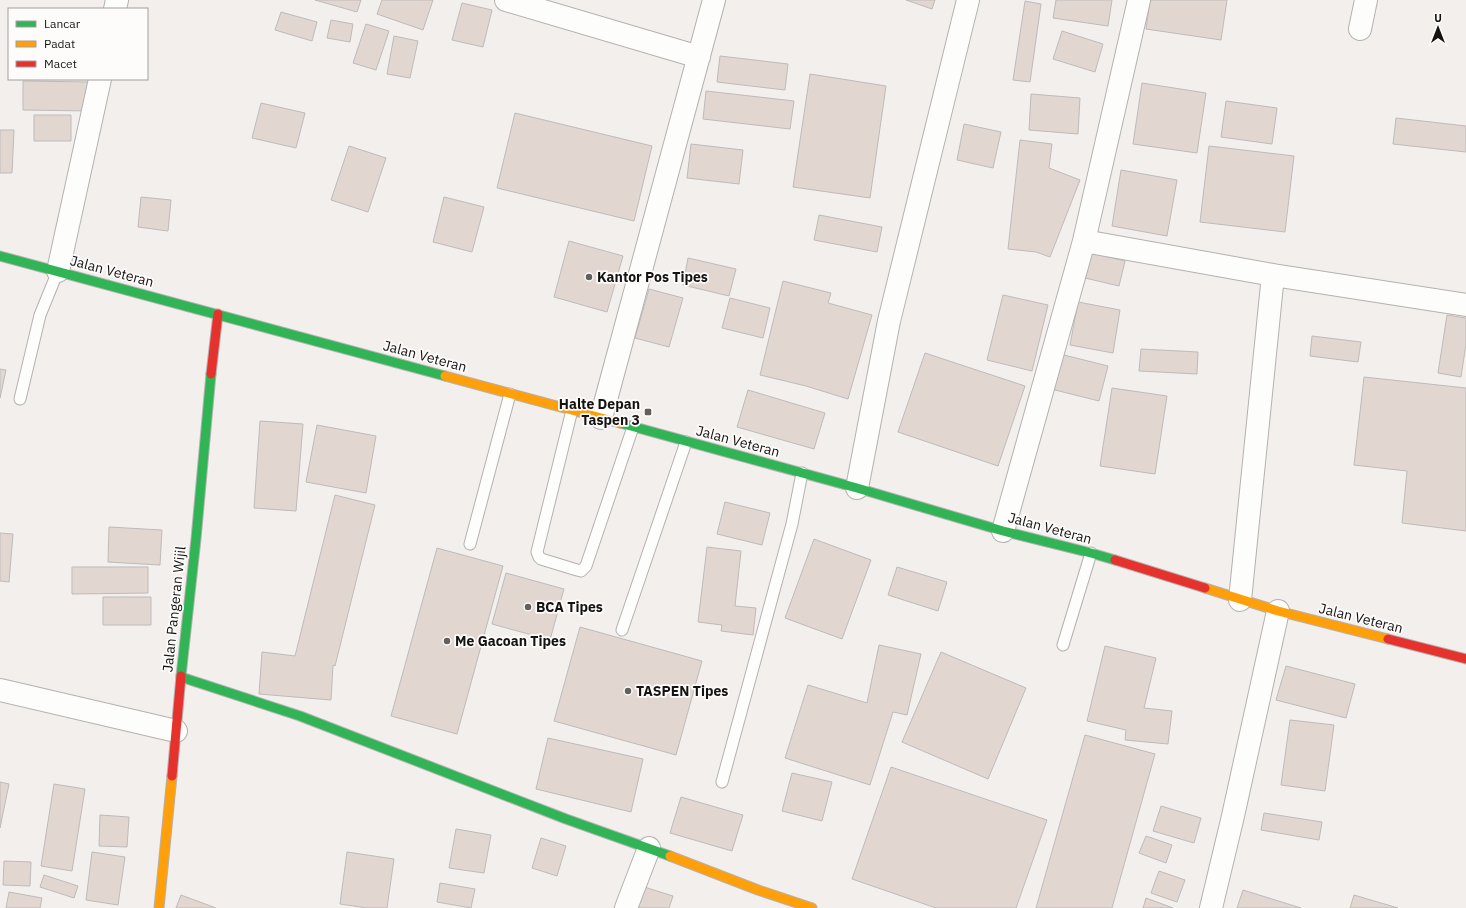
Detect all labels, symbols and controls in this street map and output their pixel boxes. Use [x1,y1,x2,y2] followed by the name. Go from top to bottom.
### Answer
[8,8,148,80] legend
[1418,8,1458,48] north arrow
[1434,11,1442,25] text: U
[44,16,81,31] text: Lancar
[44,36,75,51] text: Padat
[44,56,77,71] text: Macet
[68,251,156,291] street label: Jalan Veteran
[597,268,708,286] place label: Kantor Pos Tipes
[584,272,594,282] marker: Kantor Pos Tipes
[381,336,469,376] street label: Jalan Veteran
[559,395,640,429] place label: Halte Depan Taspen 3
[643,407,653,417] marker: Halte Depan Taspen 3
[694,421,782,461] street label: Jalan Veteran
[1006,508,1094,548] street label: Jalan Veteran
[158,545,190,673] street label: Jalan Pangeran Wijil
[536,598,603,616] place label: BCA Tipes
[1317,599,1405,637] street label: Jalan Veteran
[523,602,533,612] marker: BCA Tipes
[455,632,566,650] place label: Me Gacoan Tipes
[442,636,452,646] marker: Me Gacoan Tipes
[636,682,728,700] place label: TASPEN Tipes
[623,686,633,696] marker: TASPEN Tipes

